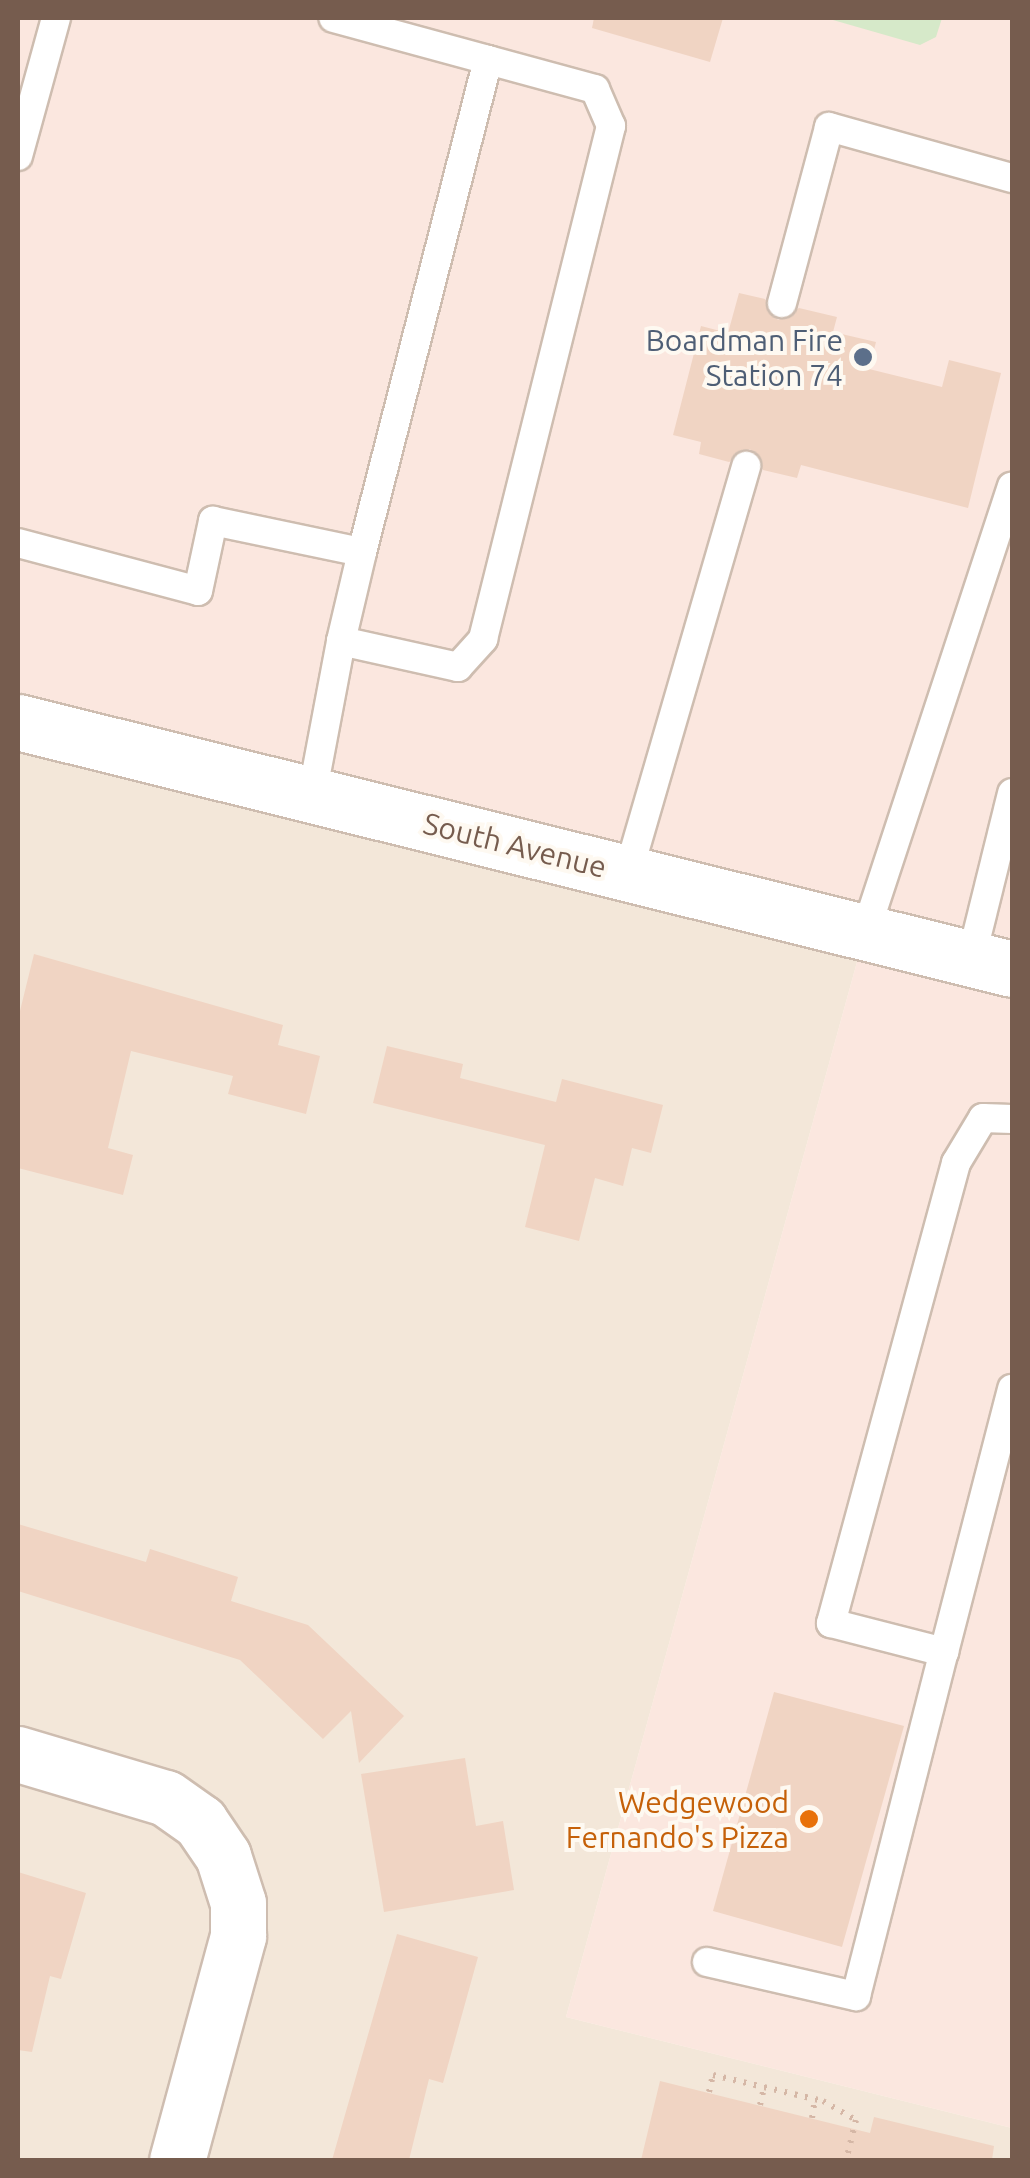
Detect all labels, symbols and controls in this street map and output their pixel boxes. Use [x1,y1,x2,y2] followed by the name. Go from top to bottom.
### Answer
[646,322,843,392] place label: Boardman Fire Station 74
[852,346,874,368] marker: Boardman Fire Station 74
[420,805,610,885] street label: South Avenue
[566,1784,789,1854] place label: Wedgewood Fernando's Pizza
[798,1808,820,1830] marker: Wedgewood Fernando's Pizza

